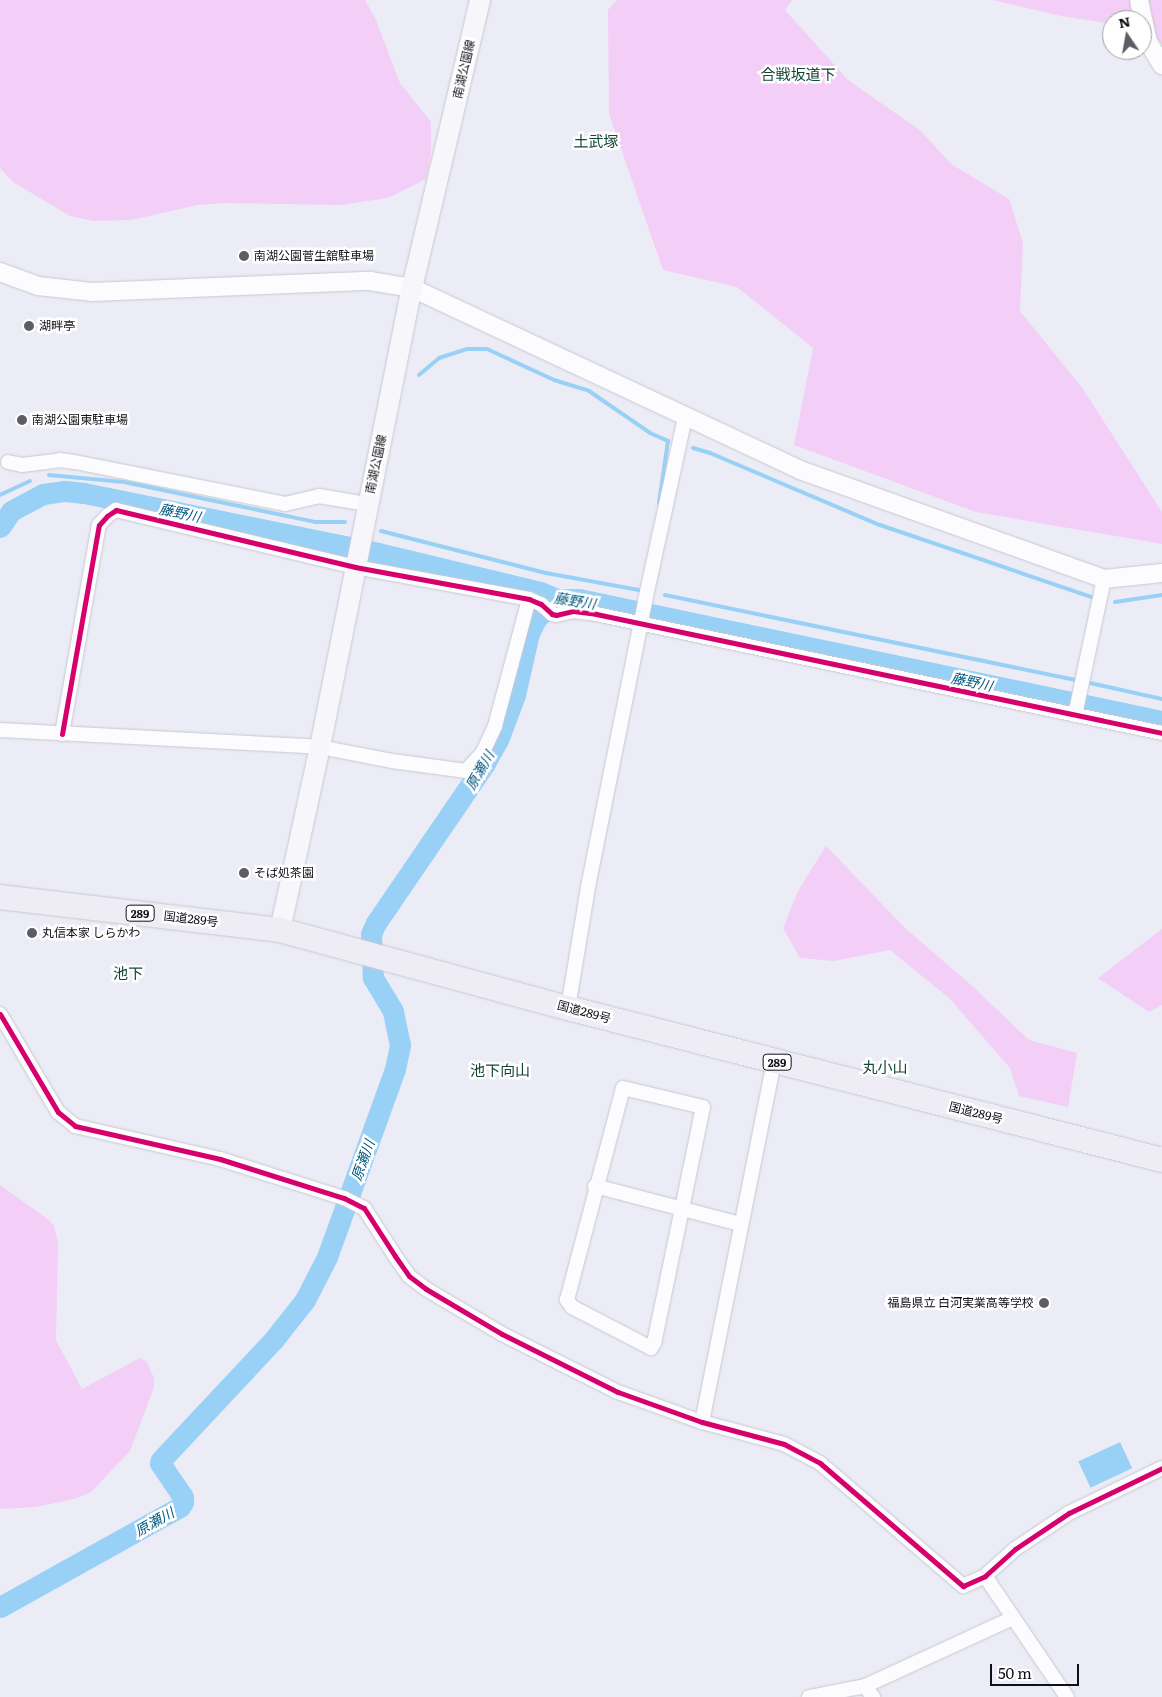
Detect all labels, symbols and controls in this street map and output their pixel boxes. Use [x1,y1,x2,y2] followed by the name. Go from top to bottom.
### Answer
[1102,10,1152,60] north arrow
[1116,10,1132,32] text: N
[450,38,478,100] street label: 南湖公園線
[761,65,835,83] district label: 合戦坂道下
[574,132,618,150] district label: 土武塚
[254,249,374,263] place label: 南湖公園菅生舘駐車場
[238,250,250,262] marker: 南湖公園菅生舘駐車場
[39,319,75,333] place label: 湖畔亭
[23,320,35,332] marker: 湖畔亭
[32,413,128,427] place label: 南湖公園東駐車場
[16,414,28,426] marker: 南湖公園東駐車場
[363,433,389,495] street label: 南湖公園線
[158,499,202,525] water label: 藤野川
[553,588,597,612] water label: 藤野川
[950,668,994,694] water label: 藤野川
[461,748,497,792] water label: 原瀬川
[254,866,314,880] place label: そば処茶園
[238,867,250,879] marker: そば処茶園
[125,904,155,921] road number: 289
[163,909,219,929] street label: 国道289号
[42,926,140,940] place label: 丸信本家 しらかわ
[26,927,38,939] marker: 丸信本家 しらかわ
[113,964,143,982] district label: 池下
[556,998,612,1026] street label: 国道289号
[762,1054,792,1070] road number: 289
[863,1058,907,1076] district label: 丸小山
[470,1061,530,1079] district label: 池下向山
[948,1099,1004,1127] street label: 国道289号
[347,1137,377,1183] water label: 原瀬川
[888,1296,1034,1310] place label: 福島県立 白河実業高等学校
[1038,1297,1050,1309] marker: 福島県立 白河実業高等学校
[132,1503,176,1539] water label: 原瀬川
[992,1654,1081,1686] scale bar
[998,1661,1032,1684] text: 50 m

